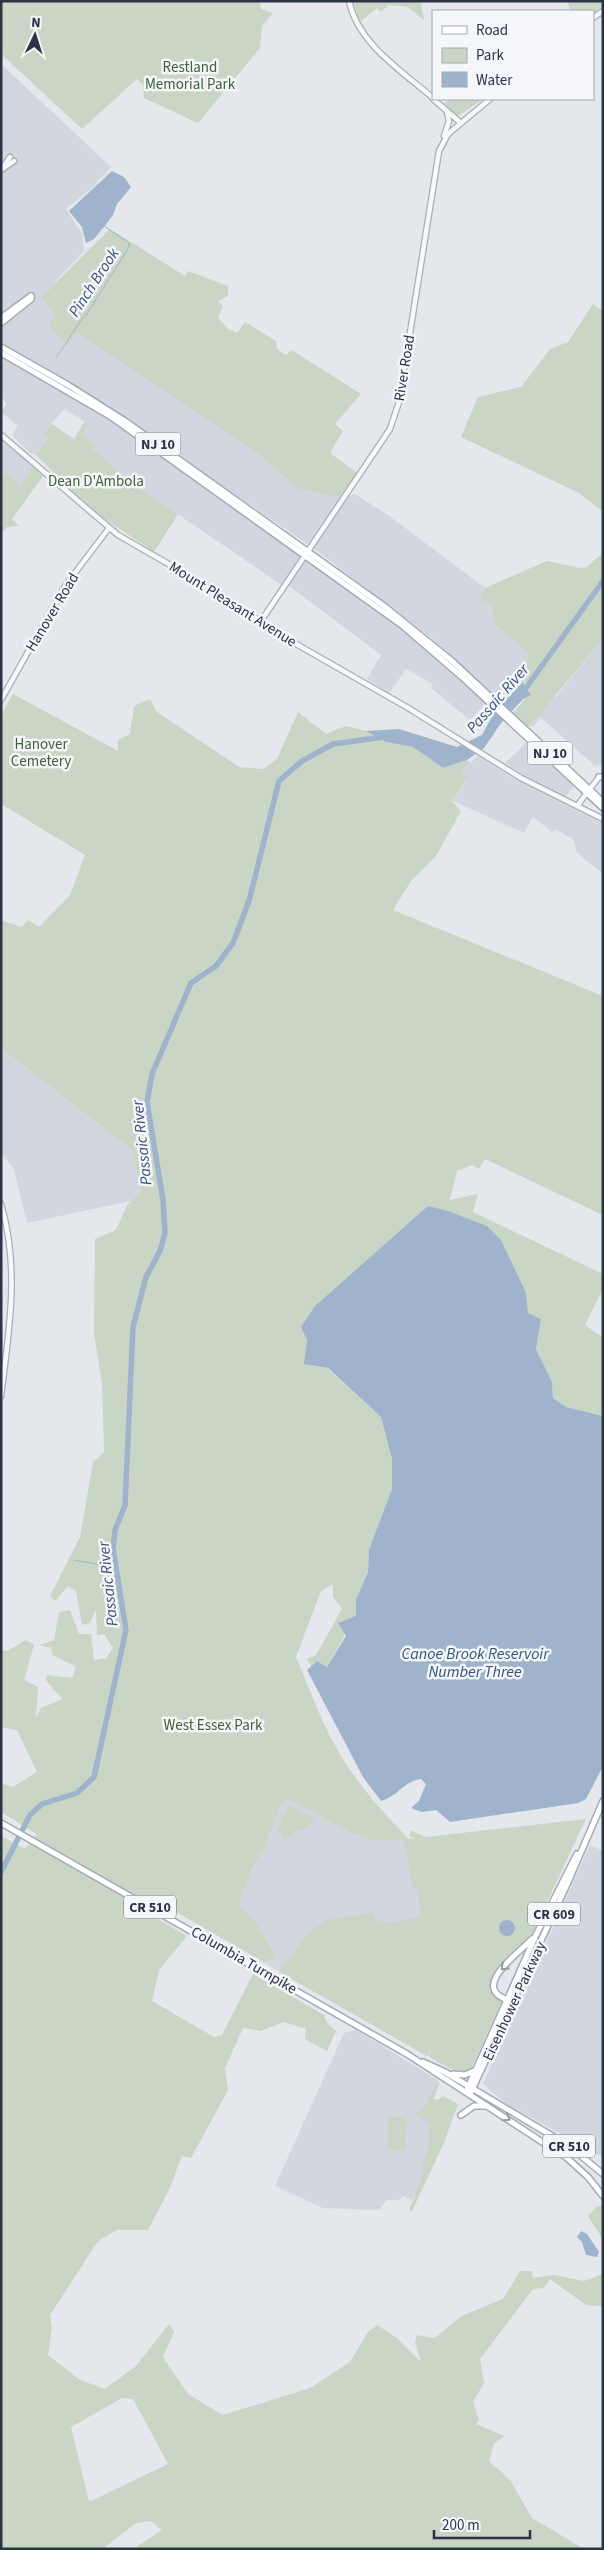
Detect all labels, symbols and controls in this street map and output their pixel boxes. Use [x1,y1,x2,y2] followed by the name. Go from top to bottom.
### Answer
[10,10,60,60] north arrow
[432,10,594,100] legend
[30,13,41,33] text: N
[476,20,508,41] text: Road
[476,45,505,66] text: Park
[145,57,236,95] park label: Restland Memorial Park
[476,70,513,91] text: Water
[63,244,125,321] water label: Pinch Brook
[389,333,420,403] street label: River Road
[136,432,180,456] road number: NJ 10
[48,471,144,492] park label: Dean D'Ambola
[165,557,301,652] street label: Mount Pleasant Avenue
[21,569,84,656] street label: Hanover Road
[461,658,535,738] water label: Passaic River
[11,734,71,772] park label: Hanover Cemetery
[528,741,572,764] road number: NJ 10
[126,1098,157,1187] water label: Passaic River
[92,1539,123,1628] water label: Passaic River
[401,1643,550,1683] water label: Canoe Brook Reservoir Number Three
[164,1715,263,1736] park label: West Essex Park
[124,1895,176,1918] road number: CR 510
[528,1902,580,1926] road number: CR 609
[187,1922,301,1999] street label: Columbia Turnpike
[478,1938,551,2064] street label: Eisenhower Parkway
[501,1961,510,1970] one-way arrow
[502,2112,511,2121] one-way arrow
[543,2134,595,2158] road number: CR 510
[434,2508,530,2540] scale bar
[442,2515,480,2536] text: 200 m

